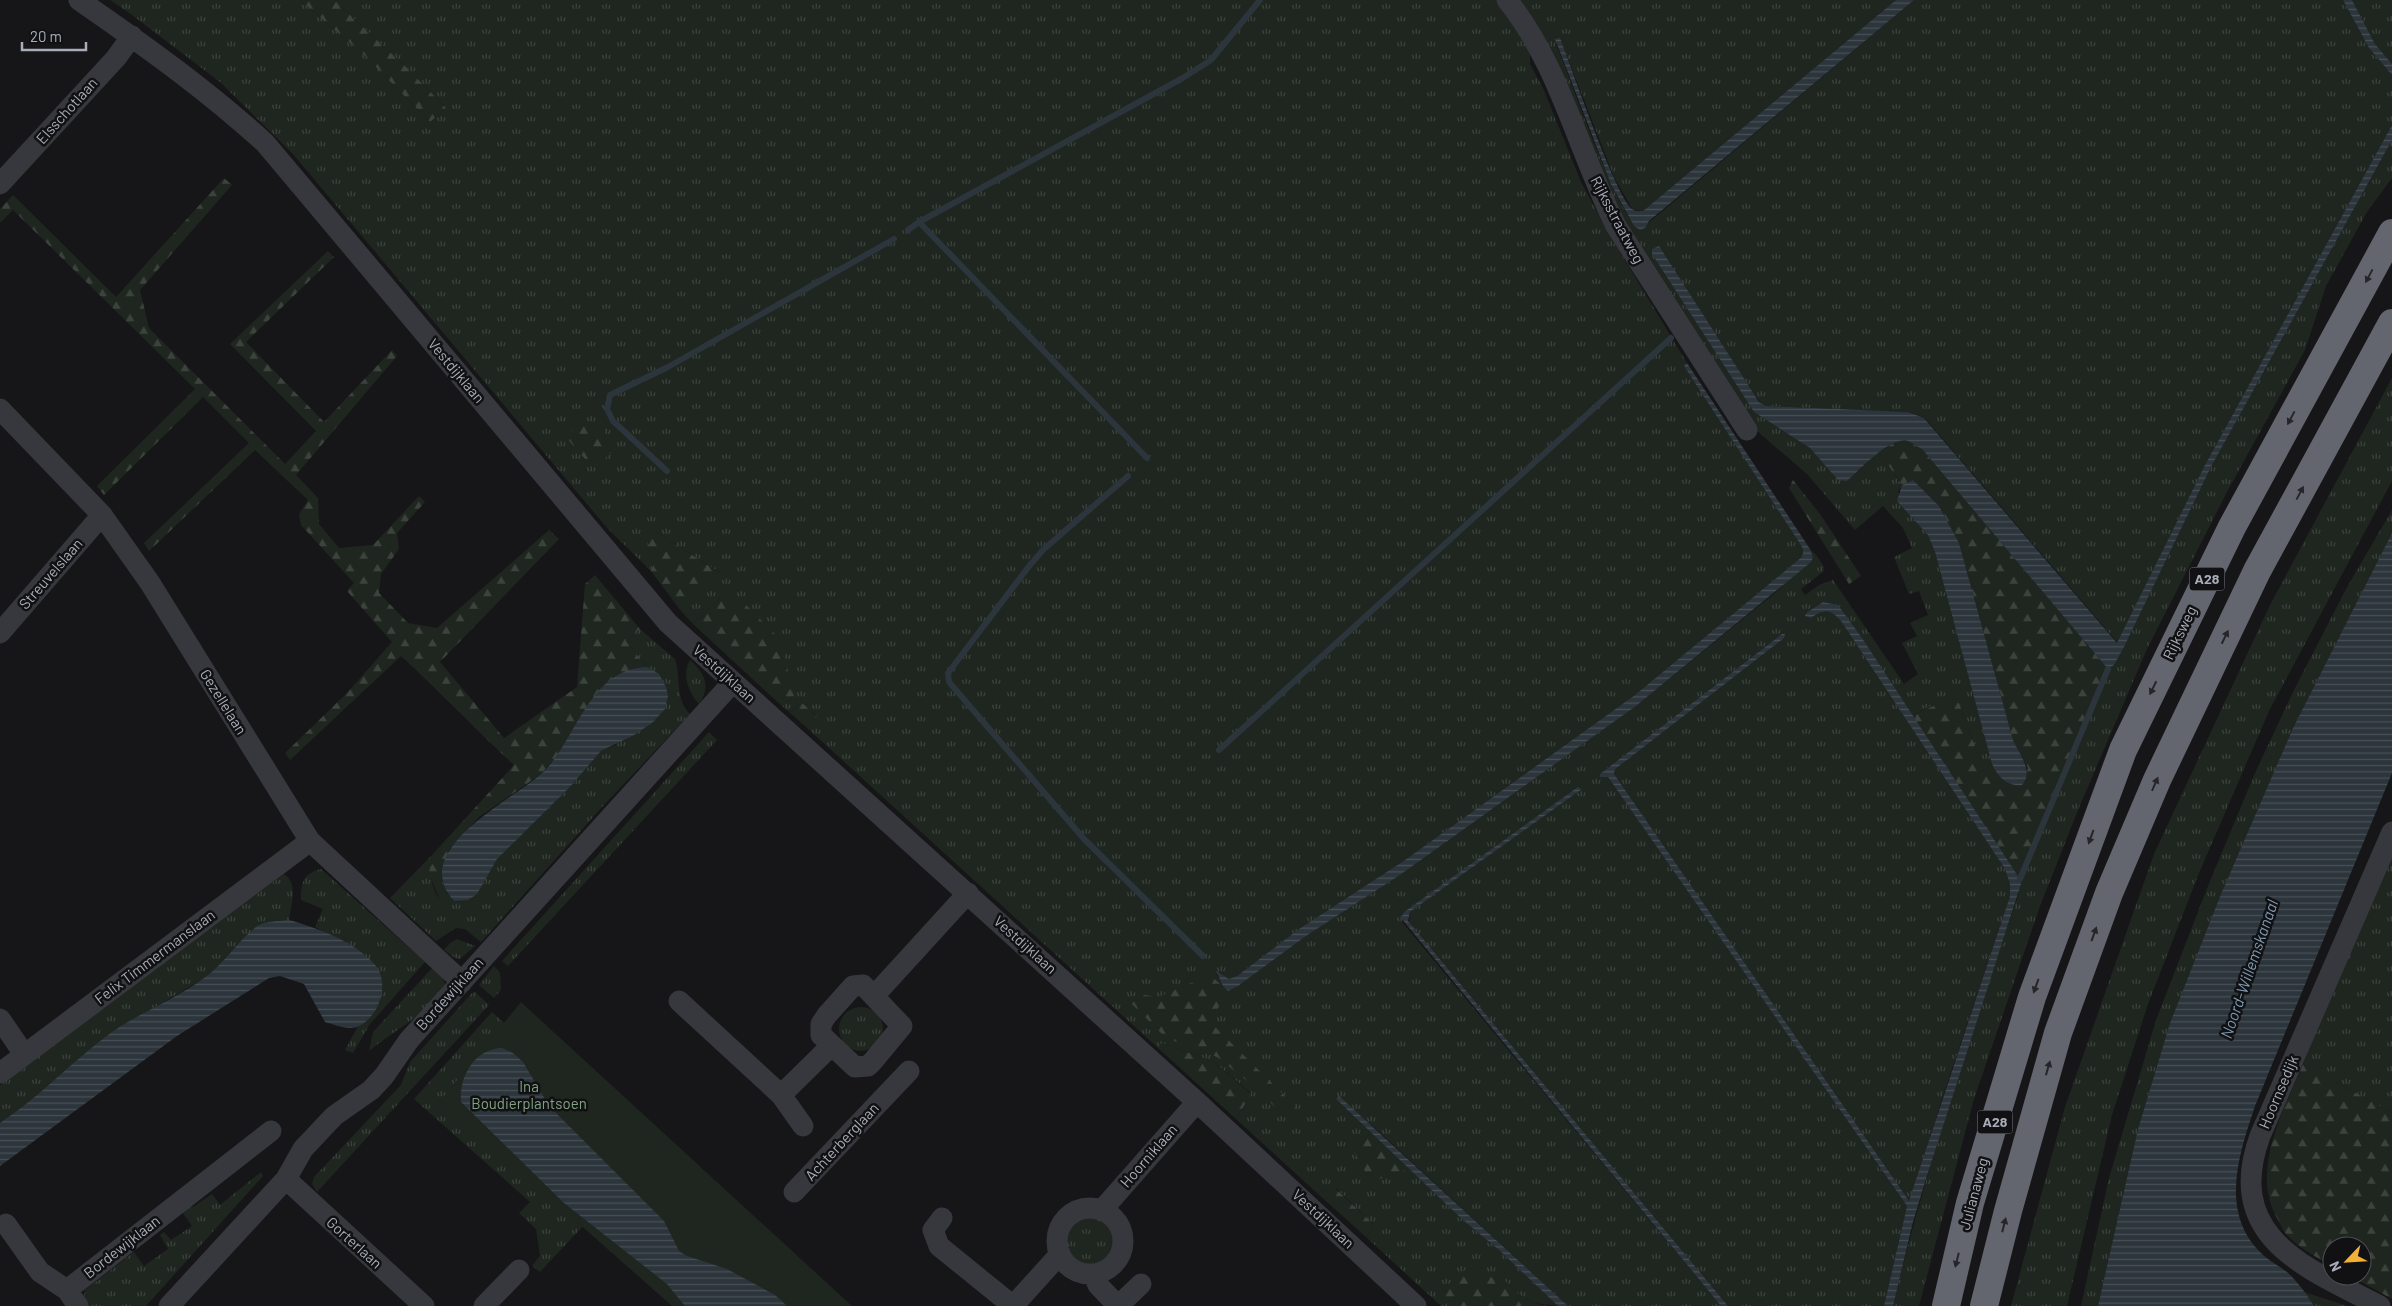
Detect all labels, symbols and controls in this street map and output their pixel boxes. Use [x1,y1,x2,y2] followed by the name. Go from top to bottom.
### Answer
[22,20,86,52] scale bar
[30,27,62,45] text: 20 m
[32,73,101,147] street label: Elsschotlaan
[1587,173,1648,266] street label: Rijksstraatweg
[2365,268,2373,283] one-way arrow
[425,335,489,406] street label: Vestdijklaan
[2287,411,2295,426] one-way arrow
[2296,485,2304,500] one-way arrow
[15,534,86,612] street label: Streuvelslaan
[2190,568,2224,590] road number: A28
[2158,603,2200,662] street label: Rijksweg
[2222,630,2230,644] one-way arrow
[689,640,760,706] street label: Vestdijklaan
[197,665,251,737] street label: Gezellelaan
[2149,680,2158,695] one-way arrow
[2152,777,2160,791] one-way arrow
[2087,830,2095,845] one-way arrow
[2216,896,2281,1041] water label: Noord-Willemskanaal
[91,905,218,1007] street label: Felix Timmermanslaan
[990,911,1061,977] street label: Vestdijklaan
[2091,927,2098,942] one-way arrow
[412,953,487,1033] street label: Bordewijklaan
[2032,979,2040,994] one-way arrow
[2255,1052,2302,1131] street label: Hoornsedijk
[2045,1061,2053,1076] one-way arrow
[471,1077,587,1112] park label: Ina Boudierplantsoen
[801,1099,882,1184] street label: Achterberglaan
[1978,1110,2012,1134] road number: A28
[1116,1120,1181,1191] street label: Hoorniklaan
[1955,1156,1991,1232] street label: Julianaweg
[1289,1185,1359,1252] street label: Vestdijklaan
[80,1211,163,1282] street label: Bordewijklaan
[323,1213,386,1272] street label: Gorterlaan
[2001,1217,2009,1232] one-way arrow
[2322,1236,2372,1286] north arrow
[1953,1252,1961,1267] one-way arrow
[2325,1259,2344,1275] text: N

